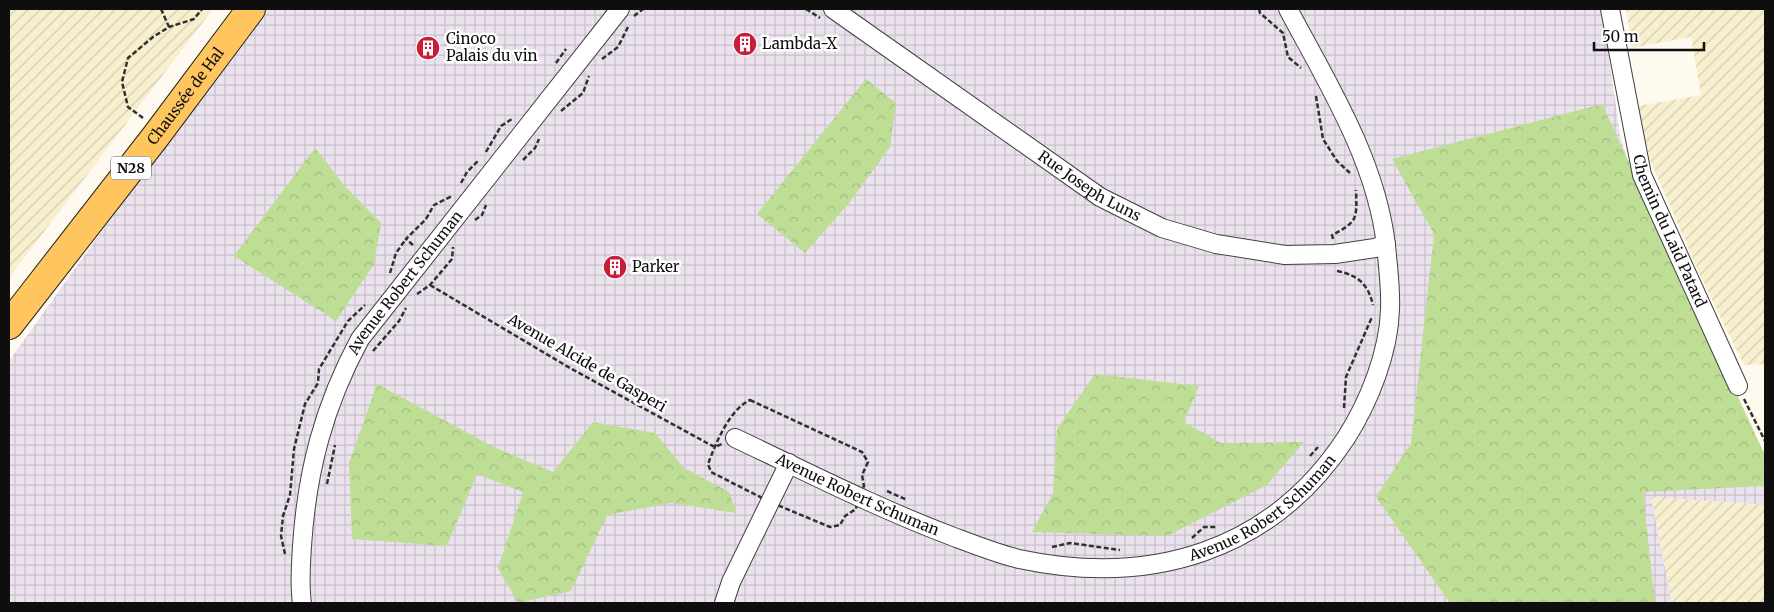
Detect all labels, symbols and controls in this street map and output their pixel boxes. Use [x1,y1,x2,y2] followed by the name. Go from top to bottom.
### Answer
[1594,20,1704,52] scale bar
[1602,27,1639,46] text: 50 m
[446,29,538,65] place label: Cinoco Palais du vin
[732,31,758,57] building icon: Lambda-X
[762,34,837,53] place label: Lambda-X
[415,35,441,61] building icon: Cinoco Palais du vin
[143,43,228,148] street label: Chaussée de Hal
[1035,146,1144,225] street label: Rue Joseph Luns
[1629,153,1711,310] street label: Chemin du Laid Patard
[111,156,151,180] road number: N28
[343,207,467,359] street label: Avenue Robert Schuman
[602,254,628,280] building icon: Parker
[632,257,680,276] place label: Parker
[504,309,670,416] street label: Avenue Alcide de Gasperi
[772,449,942,539] street label: Avenue Robert Schuman
[1186,451,1340,565] street label: Avenue Robert Schuman

